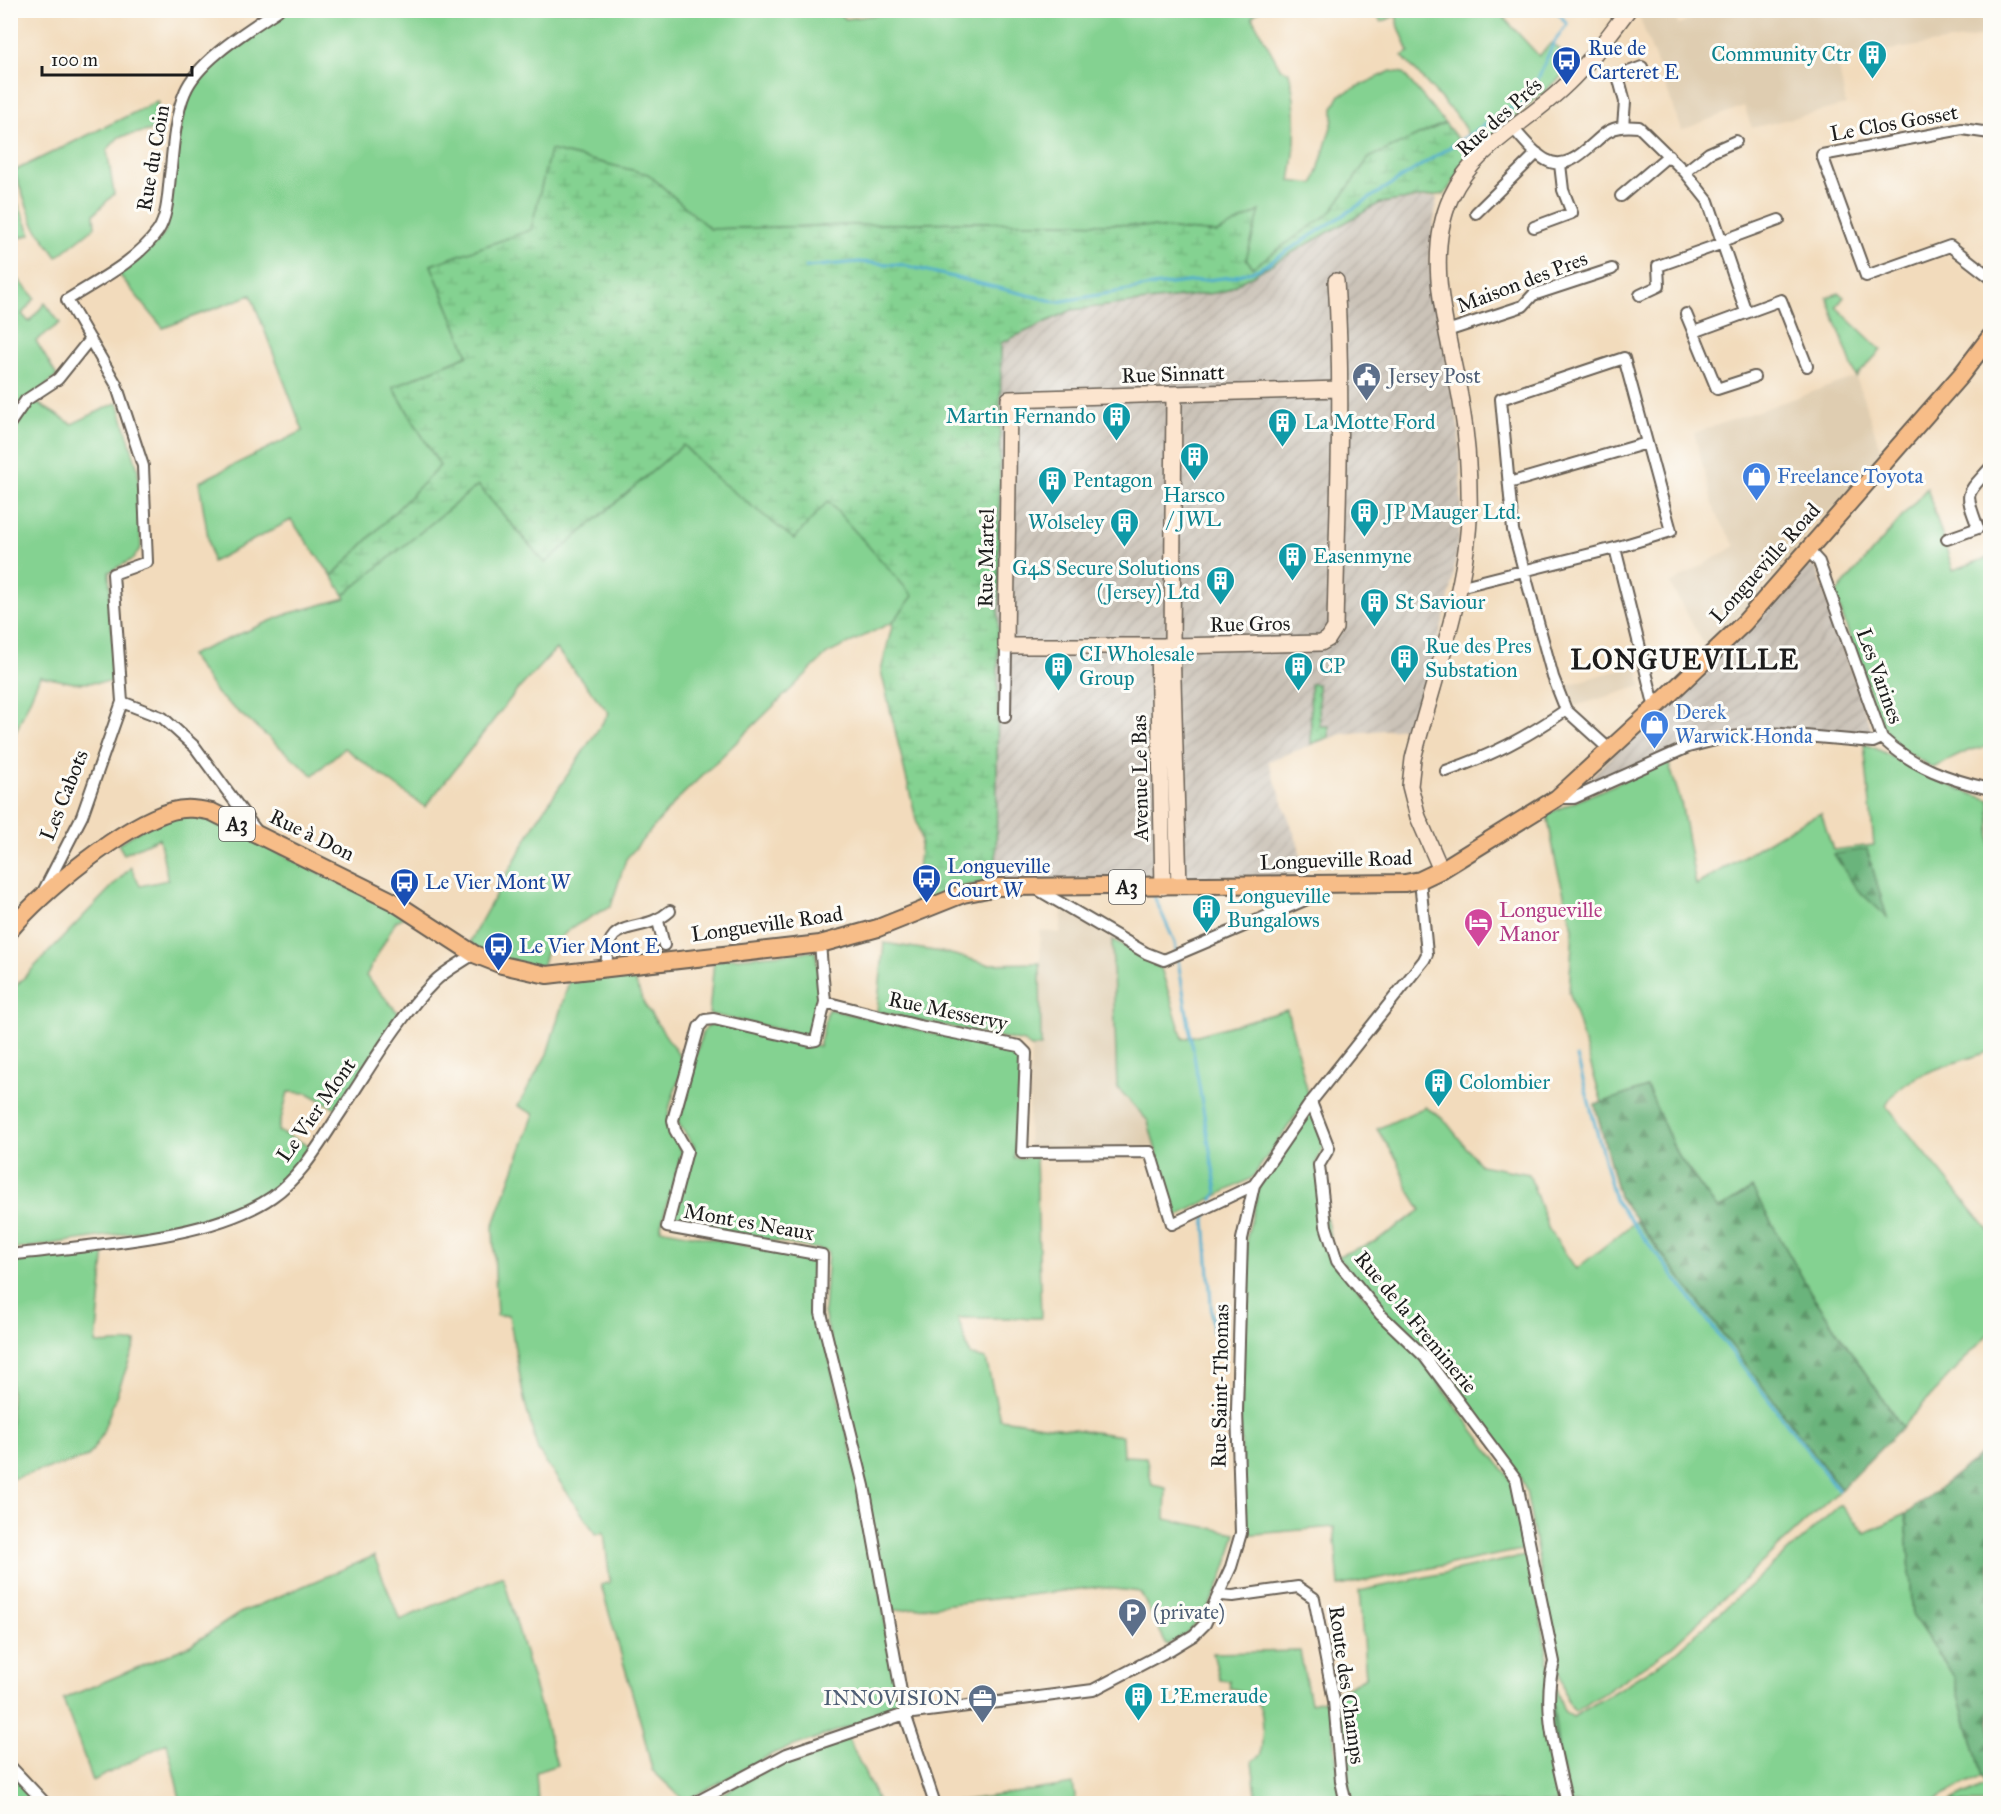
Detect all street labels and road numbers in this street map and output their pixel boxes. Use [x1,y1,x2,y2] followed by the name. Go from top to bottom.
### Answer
[1451,72,1547,162] street label: Rue des Prés
[1828,99,1960,147] street label: Le Clos Gosset
[131,103,175,213] street label: Rue du Coin
[1453,245,1591,319] street label: Maison des Pres
[1121,359,1226,389] street label: Rue Sinnatt
[1704,497,1826,628] street label: Longueville Road
[972,508,1000,608] street label: Rue Martel
[1209,610,1291,638] street label: Rue Gros
[1851,625,1909,727] street label: Les Varines
[1126,714,1154,843] street label: Avenue Le Bas
[34,746,94,844] street label: Les Cabots
[265,803,359,867] street label: Rue à Don
[219,807,255,841] road number: A3
[1259,844,1413,876] street label: Longueville Road
[1109,870,1145,904] road number: A3
[690,900,845,948] street label: Longueville Road
[886,986,1011,1037] street label: Rue Messervy
[271,1053,362,1167] street label: Le Vier Mont
[682,1198,817,1246] street label: Mont es Neaux
[1349,1246,1483,1399] street label: Rue de la Freminerie
[1206,1304,1234,1468] street label: Rue Saint-Thomas
[1323,1604,1371,1766] street label: Route des Champs

